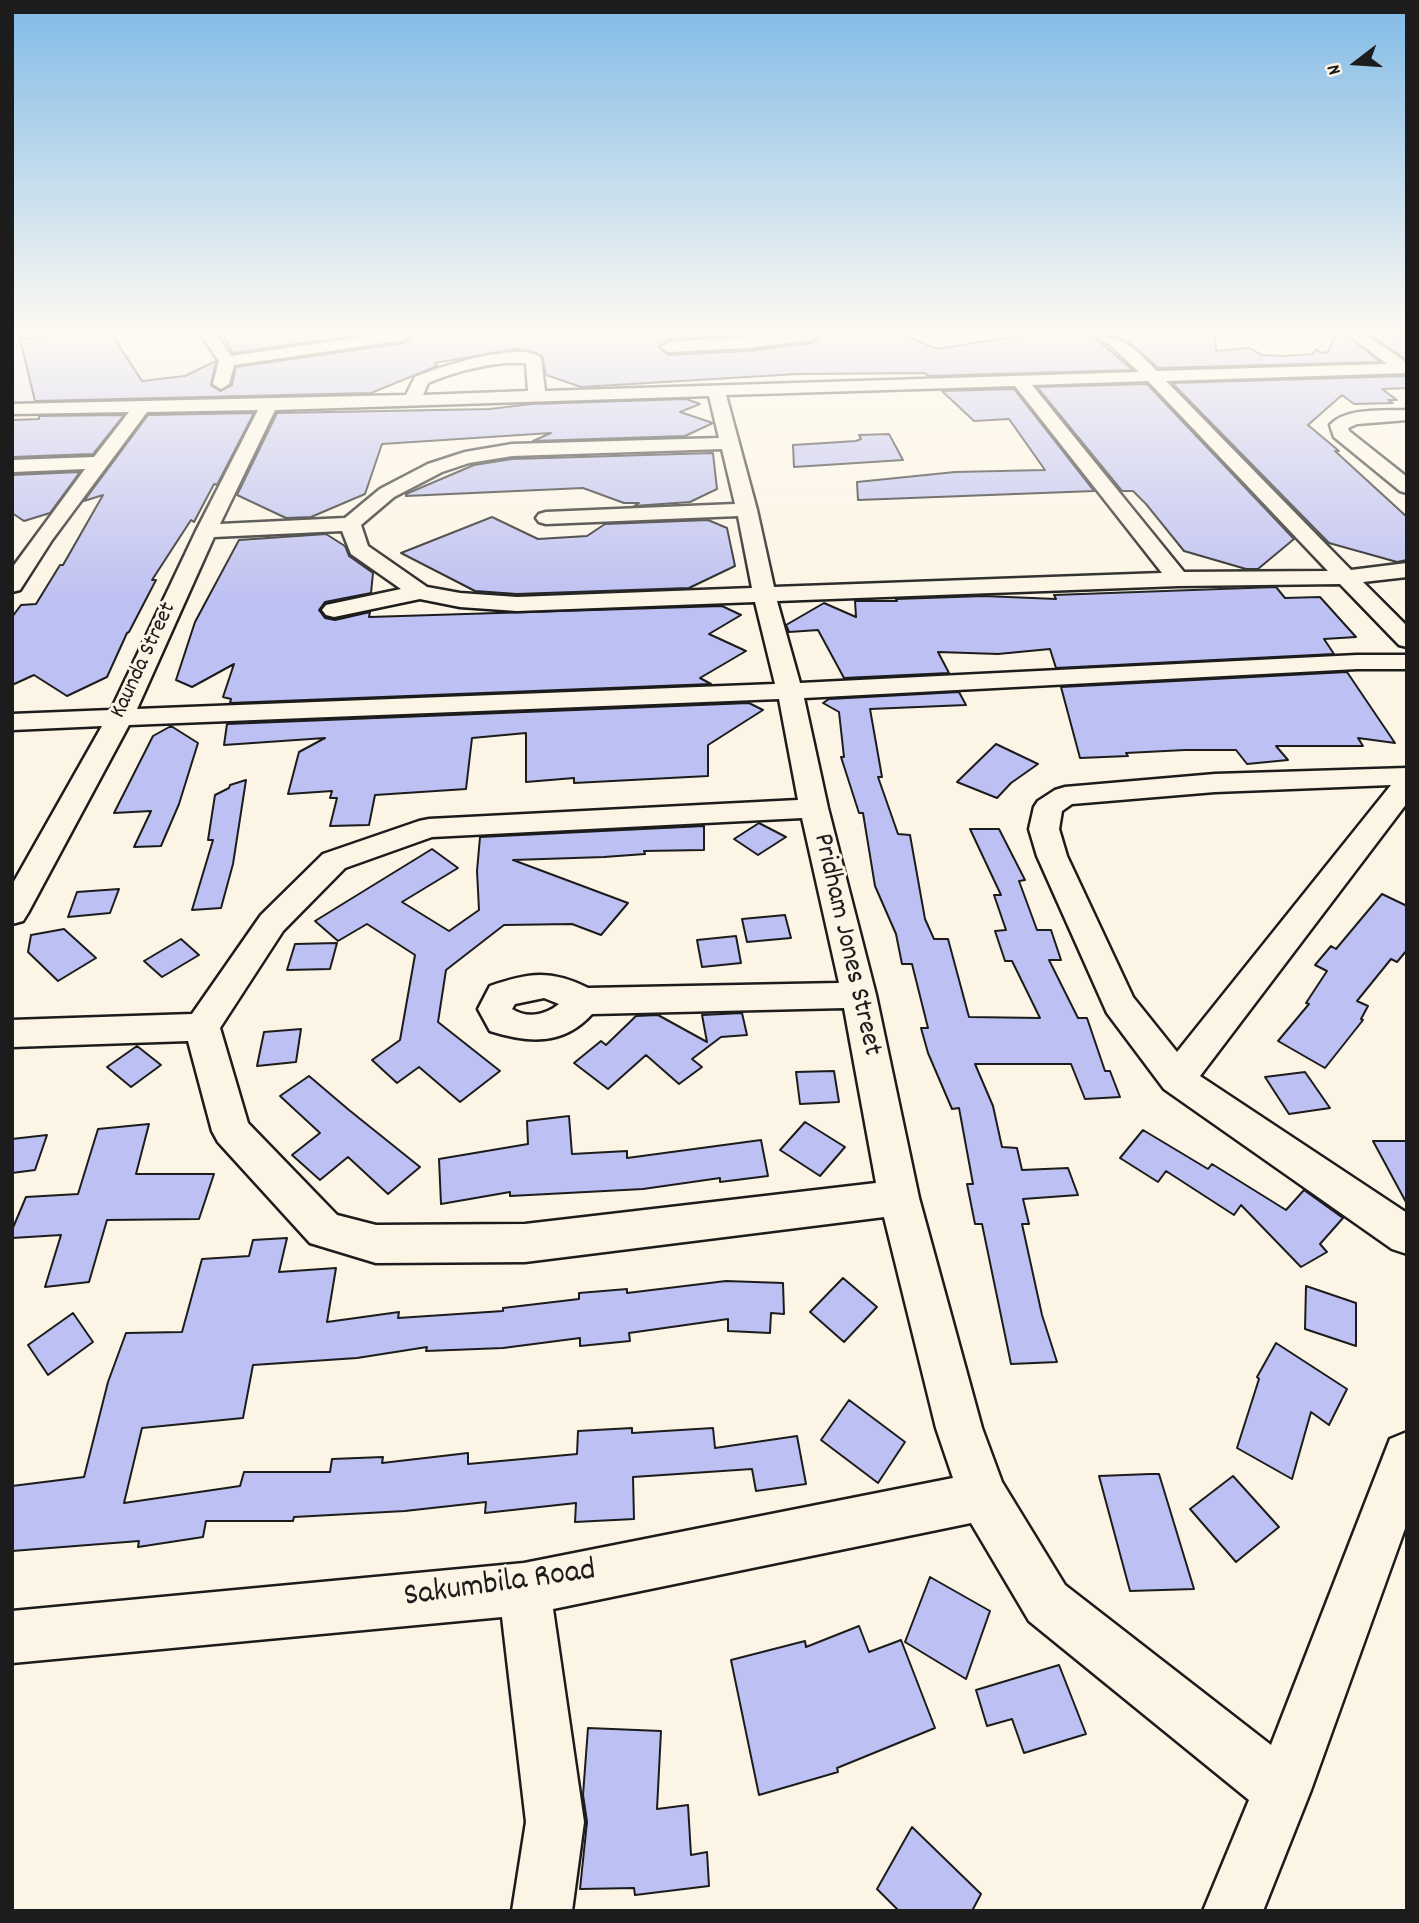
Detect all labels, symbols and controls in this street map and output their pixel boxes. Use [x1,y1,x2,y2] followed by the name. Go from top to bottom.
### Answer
[1321,28,1391,98] north arrow
[1321,61,1350,78] text: N
[106,599,184,723] street label: Kaunda Street
[803,831,887,1059] street label: Pridham Jones Street
[401,1553,599,1619] street label: Sakumbila Road

